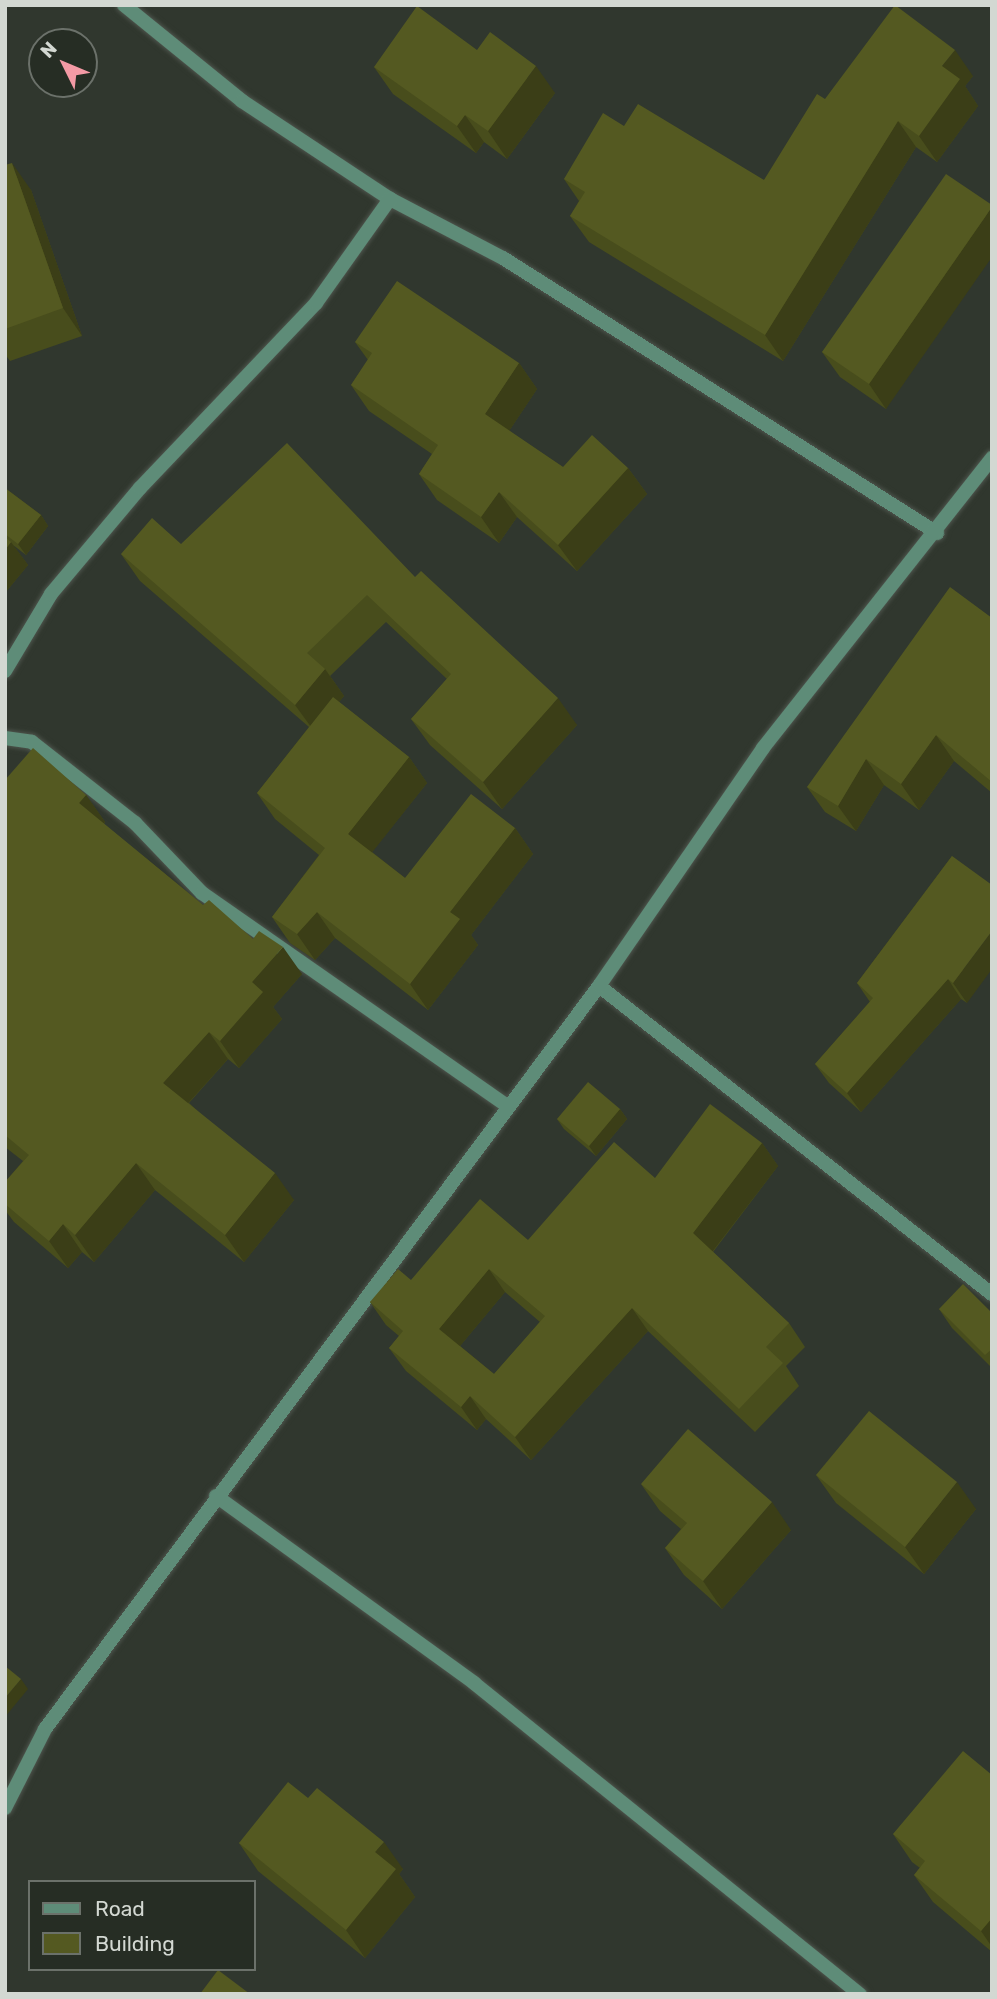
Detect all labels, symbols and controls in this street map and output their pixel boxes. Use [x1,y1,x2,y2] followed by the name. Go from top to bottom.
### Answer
[28,28,98,98] north arrow
[36,37,62,63] text: N
[28,1880,256,1971] legend
[95,1896,145,1921] text: Road
[95,1931,175,1956] text: Building

